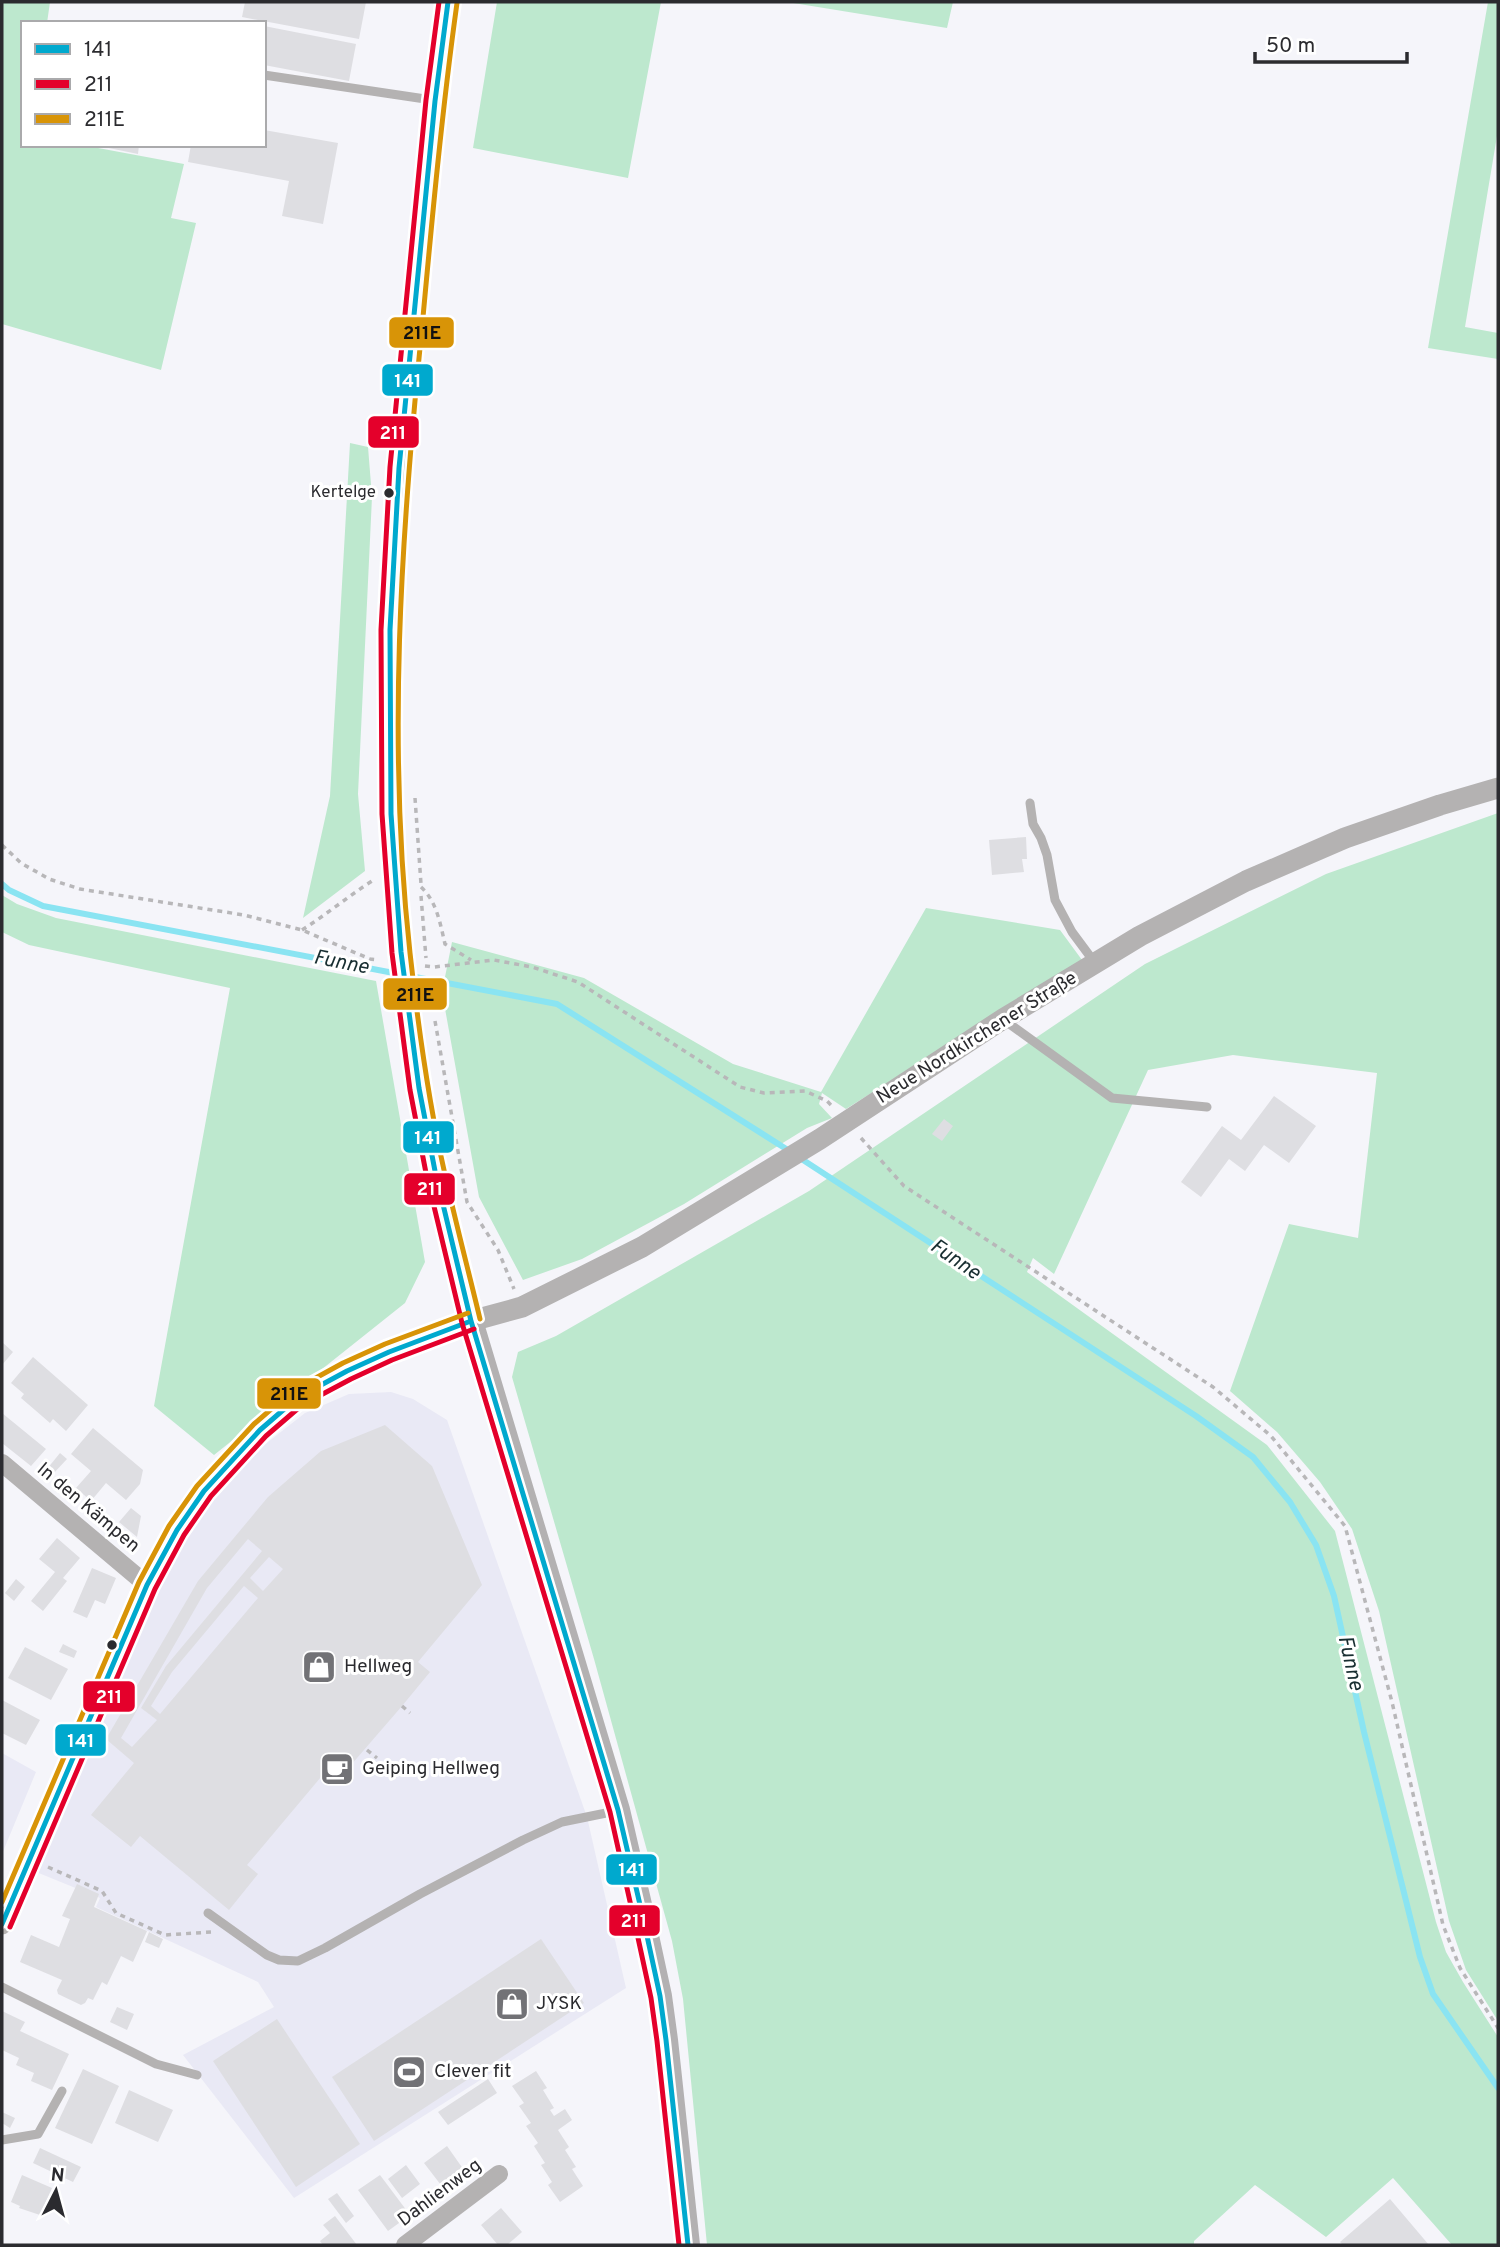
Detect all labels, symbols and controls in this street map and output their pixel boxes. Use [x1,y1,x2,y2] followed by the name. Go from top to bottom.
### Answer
[21,21,266,147] legend
[1255,21,1407,65] scale bar
[1266,33,1315,60] text: 50 m
[84,37,112,64] text: 141
[84,72,113,99] text: 211
[84,107,125,134] text: 211E
[388,316,455,349] line badge: 211E
[403,322,441,346] text: 211E
[381,363,434,397] line badge: 141
[394,370,422,394] text: 141
[367,415,420,449] line badge: 211
[380,422,406,446] text: 211
[311,482,376,504] place label: Kertelge
[382,486,396,500] marker: Kertelge
[311,944,372,982] water label: Funne
[872,966,1082,1110] street label: Neue Nordkirchener Straße
[382,977,448,1011] line badge: 211E
[396,984,434,1008] text: 211E
[402,1120,455,1154] line badge: 141
[414,1127,442,1151] text: 141
[403,1172,456,1206] line badge: 211
[417,1178,443,1202] text: 211
[925,1233,986,1287] water label: Funne
[256,1377,322,1410] line badge: 211E
[270,1383,308,1407] text: 211E
[31,1458,145,1558] street label: In den Kämpen
[1331,1633,1370,1694] water label: Funne
[105,1638,119,1652] unlabelled marker
[300,1648,338,1686] shop icon: Hellweg
[344,1655,412,1679] place label: Hellweg
[82,1680,136,1713] line badge: 211
[96,1686,122,1710] text: 211
[54,1723,107,1757] line badge: 141
[67,1730,95,1754] text: 141
[318,1750,356,1788] cafe icon: Geiping Hellweg
[362,1757,500,1781] place label: Geiping Hellweg
[605,1853,658,1886] line badge: 141
[618,1859,646,1883] text: 141
[608,1904,661,1937] line badge: 211
[621,1910,647,1934] text: 211
[493,1985,531,2023] shop icon: JYSK
[536,1992,582,2016] place label: JYSK
[390,2053,428,2091] sports icon: Clever fit
[434,2060,511,2084] place label: Clever fit
[393,2154,487,2232] street label: Dahlienweg
[21,2156,91,2226] north arrow
[50,2163,66,2189] text: N

